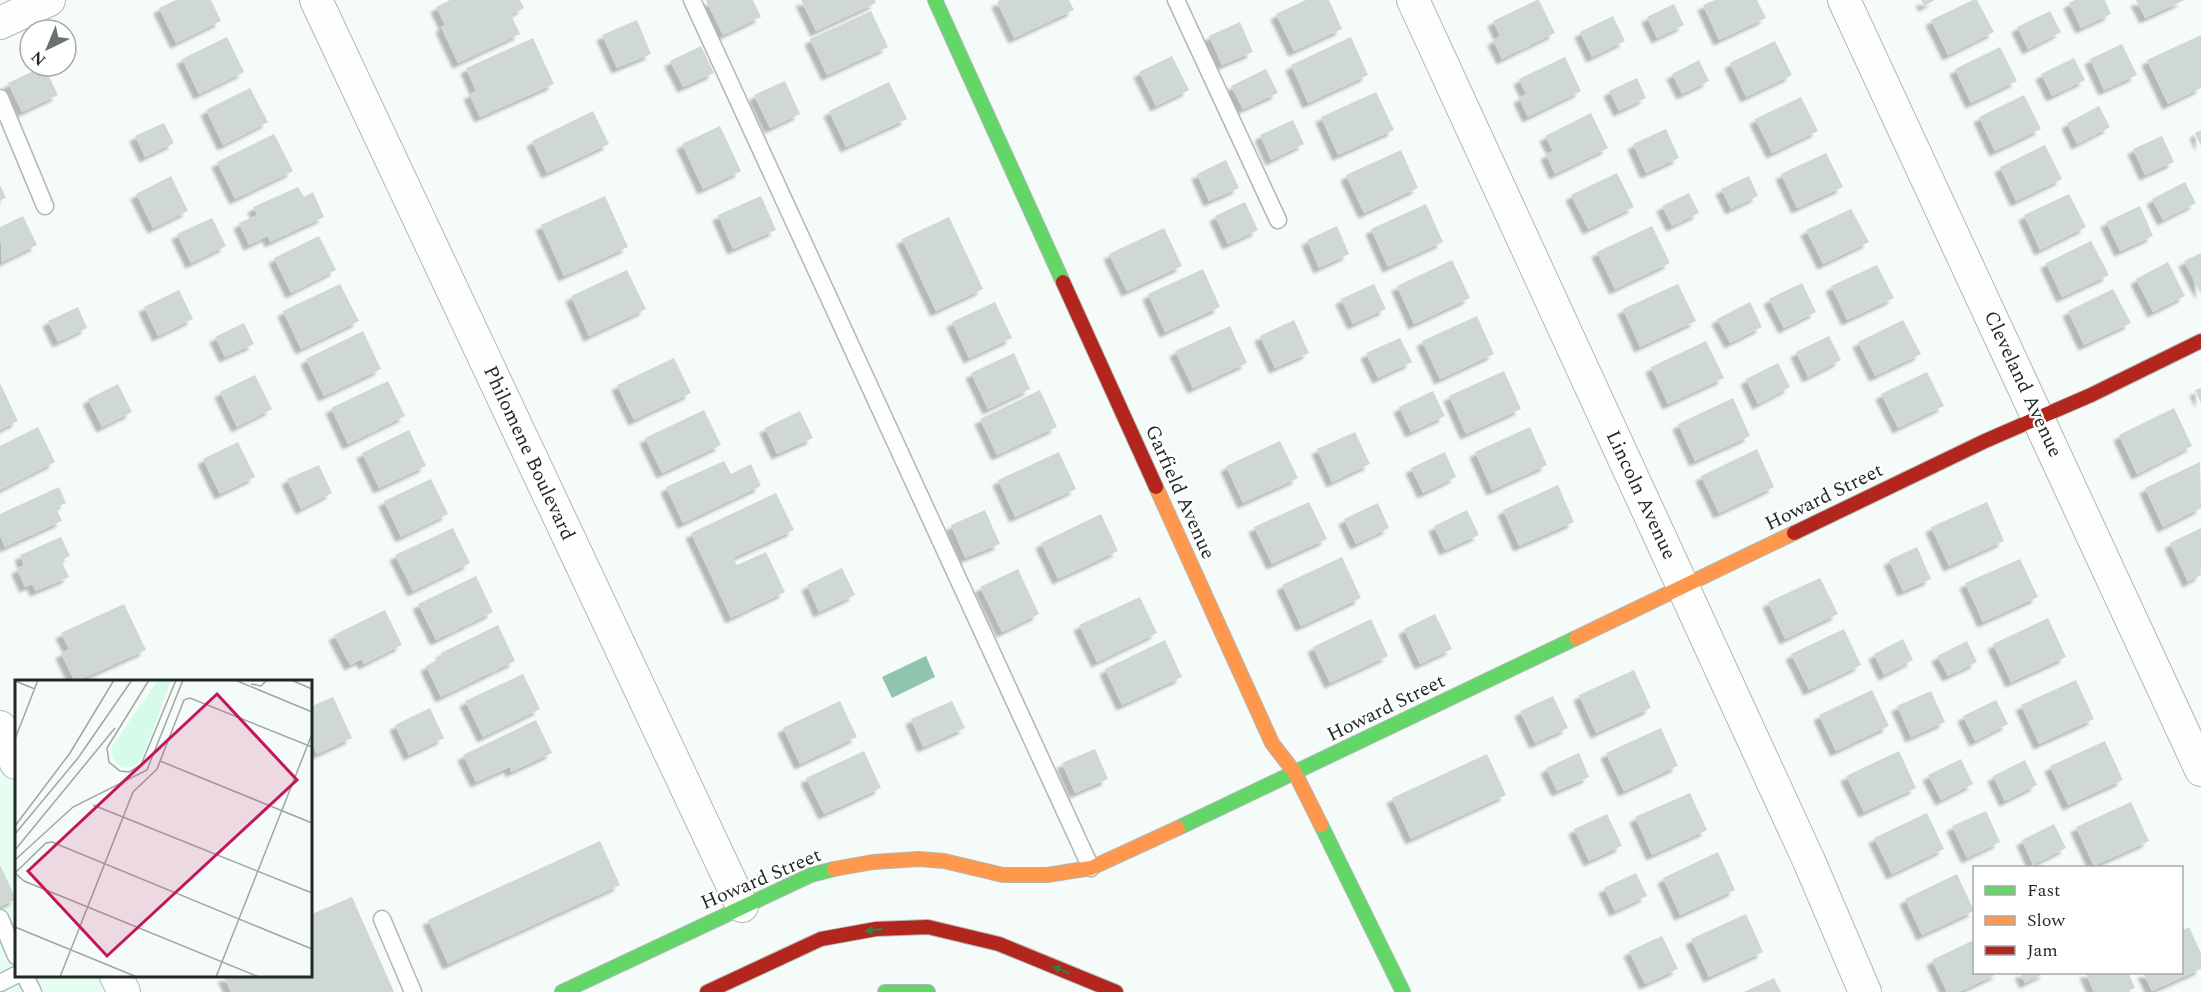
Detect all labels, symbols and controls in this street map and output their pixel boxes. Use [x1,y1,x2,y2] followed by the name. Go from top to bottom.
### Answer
[18,18,78,78] north arrow
[25,45,51,71] text: N
[1976,306,2070,462] street label: Cleveland Avenue
[475,361,583,545] street label: Philomene Boulevard
[1137,420,1223,564] street label: Garfield Avenue
[1598,425,1684,565] street label: Lincoln Avenue
[1760,455,1888,539] street label: Howard Street
[1322,666,1450,750] street label: Howard Street
[15,680,312,977] inset map
[696,840,826,918] street label: Howard Street
[1973,866,2183,974] legend
[2027,877,2060,904] text: Fast
[2027,907,2066,934] text: Slow
[864,925,883,935] one-way arrow
[2027,937,2058,964] text: Jam
[1052,965,1070,975] one-way arrow

